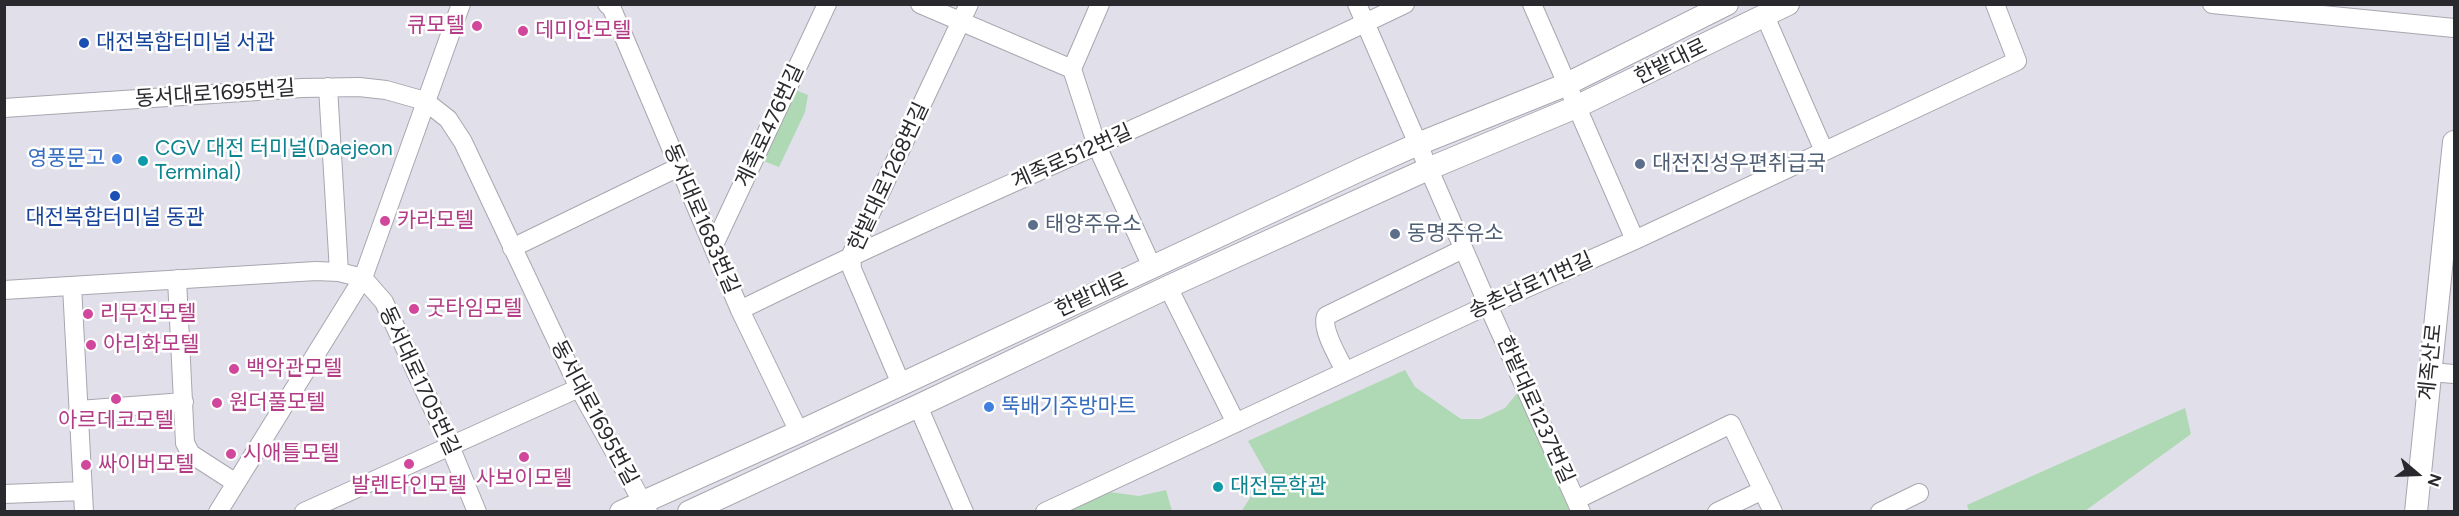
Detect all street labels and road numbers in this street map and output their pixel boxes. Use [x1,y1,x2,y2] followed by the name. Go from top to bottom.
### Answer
[1631,34,1711,90] street label: 한밭대로
[731,60,809,192] street label: 계족로476번길
[134,76,296,112] street label: 동서대로1695번길
[844,99,934,255] street label: 한밭대로1268번길
[1008,119,1136,195] street label: 계족로512번길
[658,140,744,298] street label: 동서대로1683번길
[1465,247,1597,325] street label: 송촌남로11번길
[1052,267,1132,323] street label: 한밭대로
[373,303,465,459] street label: 동서대로1705번길
[2414,322,2448,402] street label: 계족산로
[1491,332,1579,488] street label: 한밭대로1237번길
[545,336,643,490] street label: 동서대로1695번길

